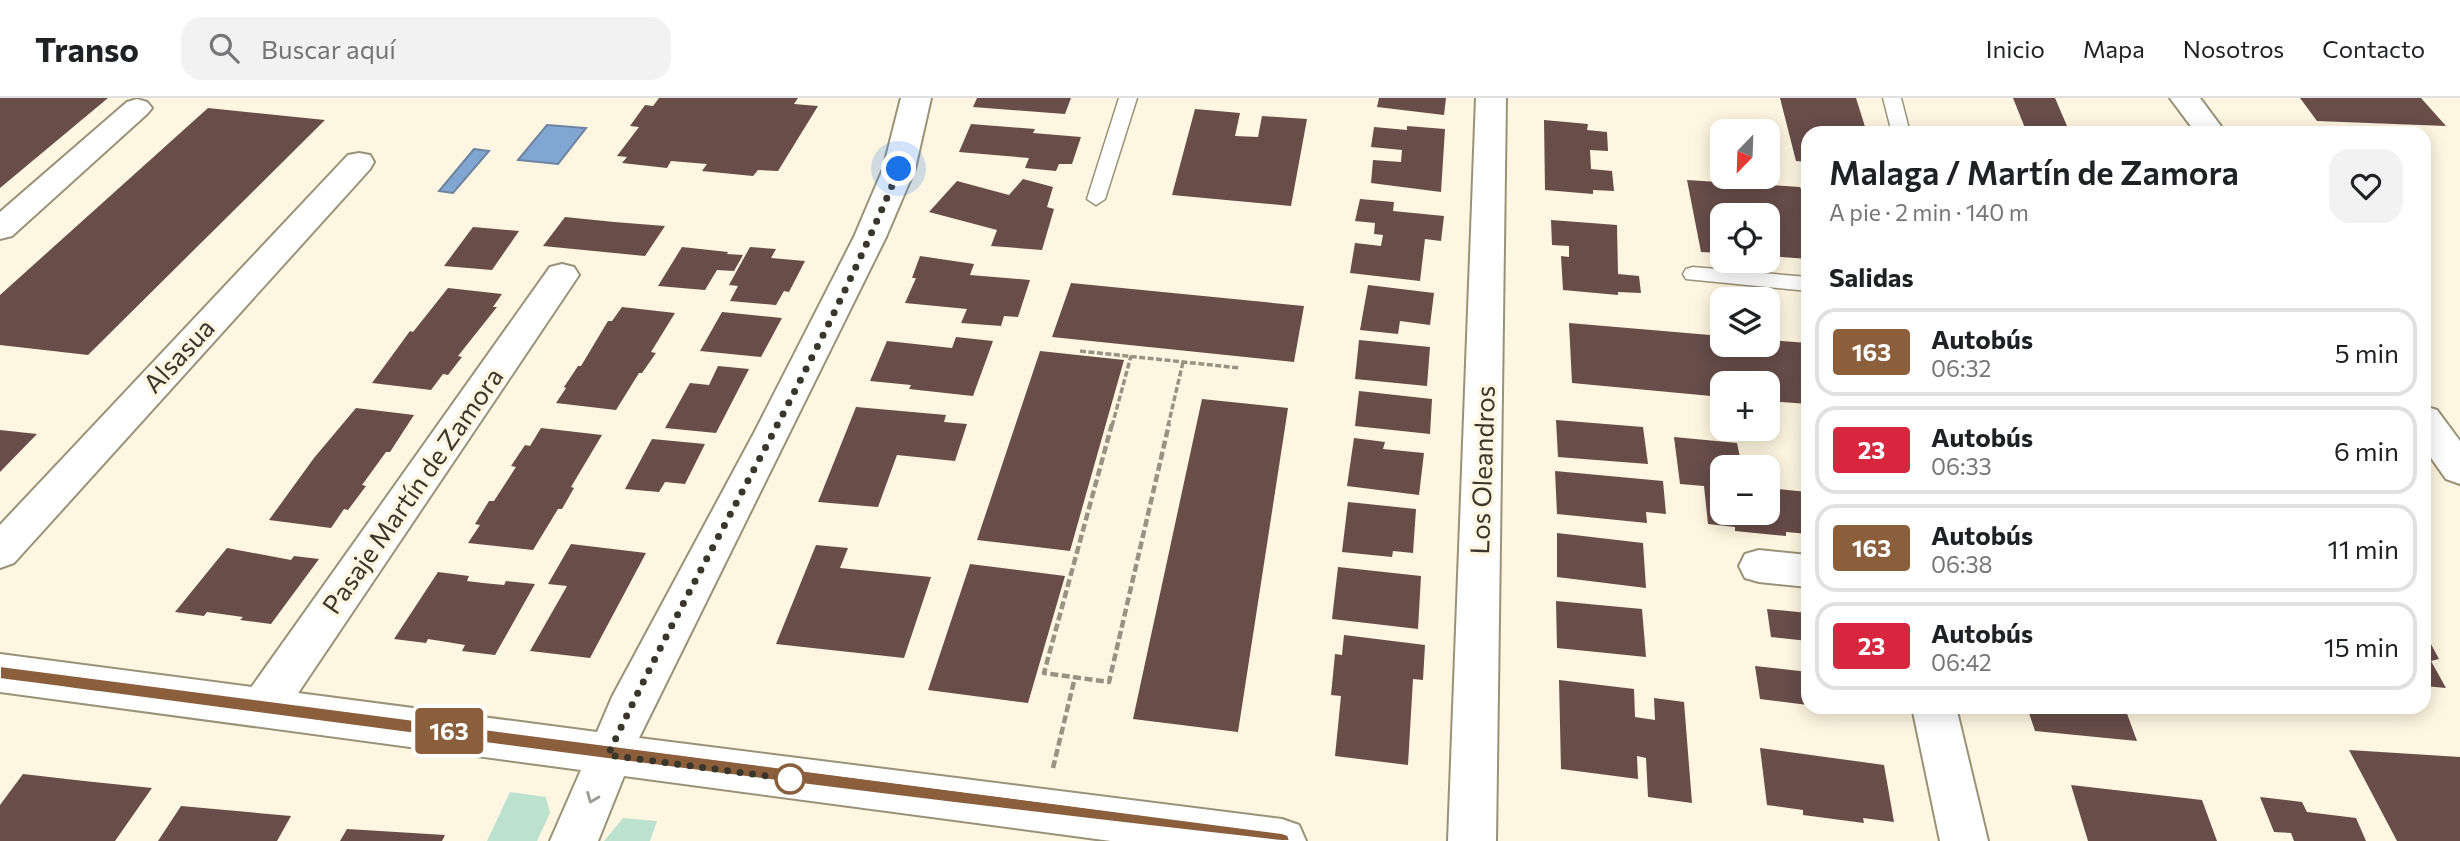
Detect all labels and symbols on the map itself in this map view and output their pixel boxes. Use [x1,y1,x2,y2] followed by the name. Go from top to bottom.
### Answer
[1710,119,1780,189] north arrow
[881,151,916,186] your location
[136,312,220,398] street label: Alsasua
[315,361,509,619] street label: Pasaje Martín de Zamora
[1463,385,1500,555] street label: Los Oleandros
[409,708,489,754] line badge: 163
[775,764,805,794] unlabelled marker
[586,792,600,804] one-way arrow

